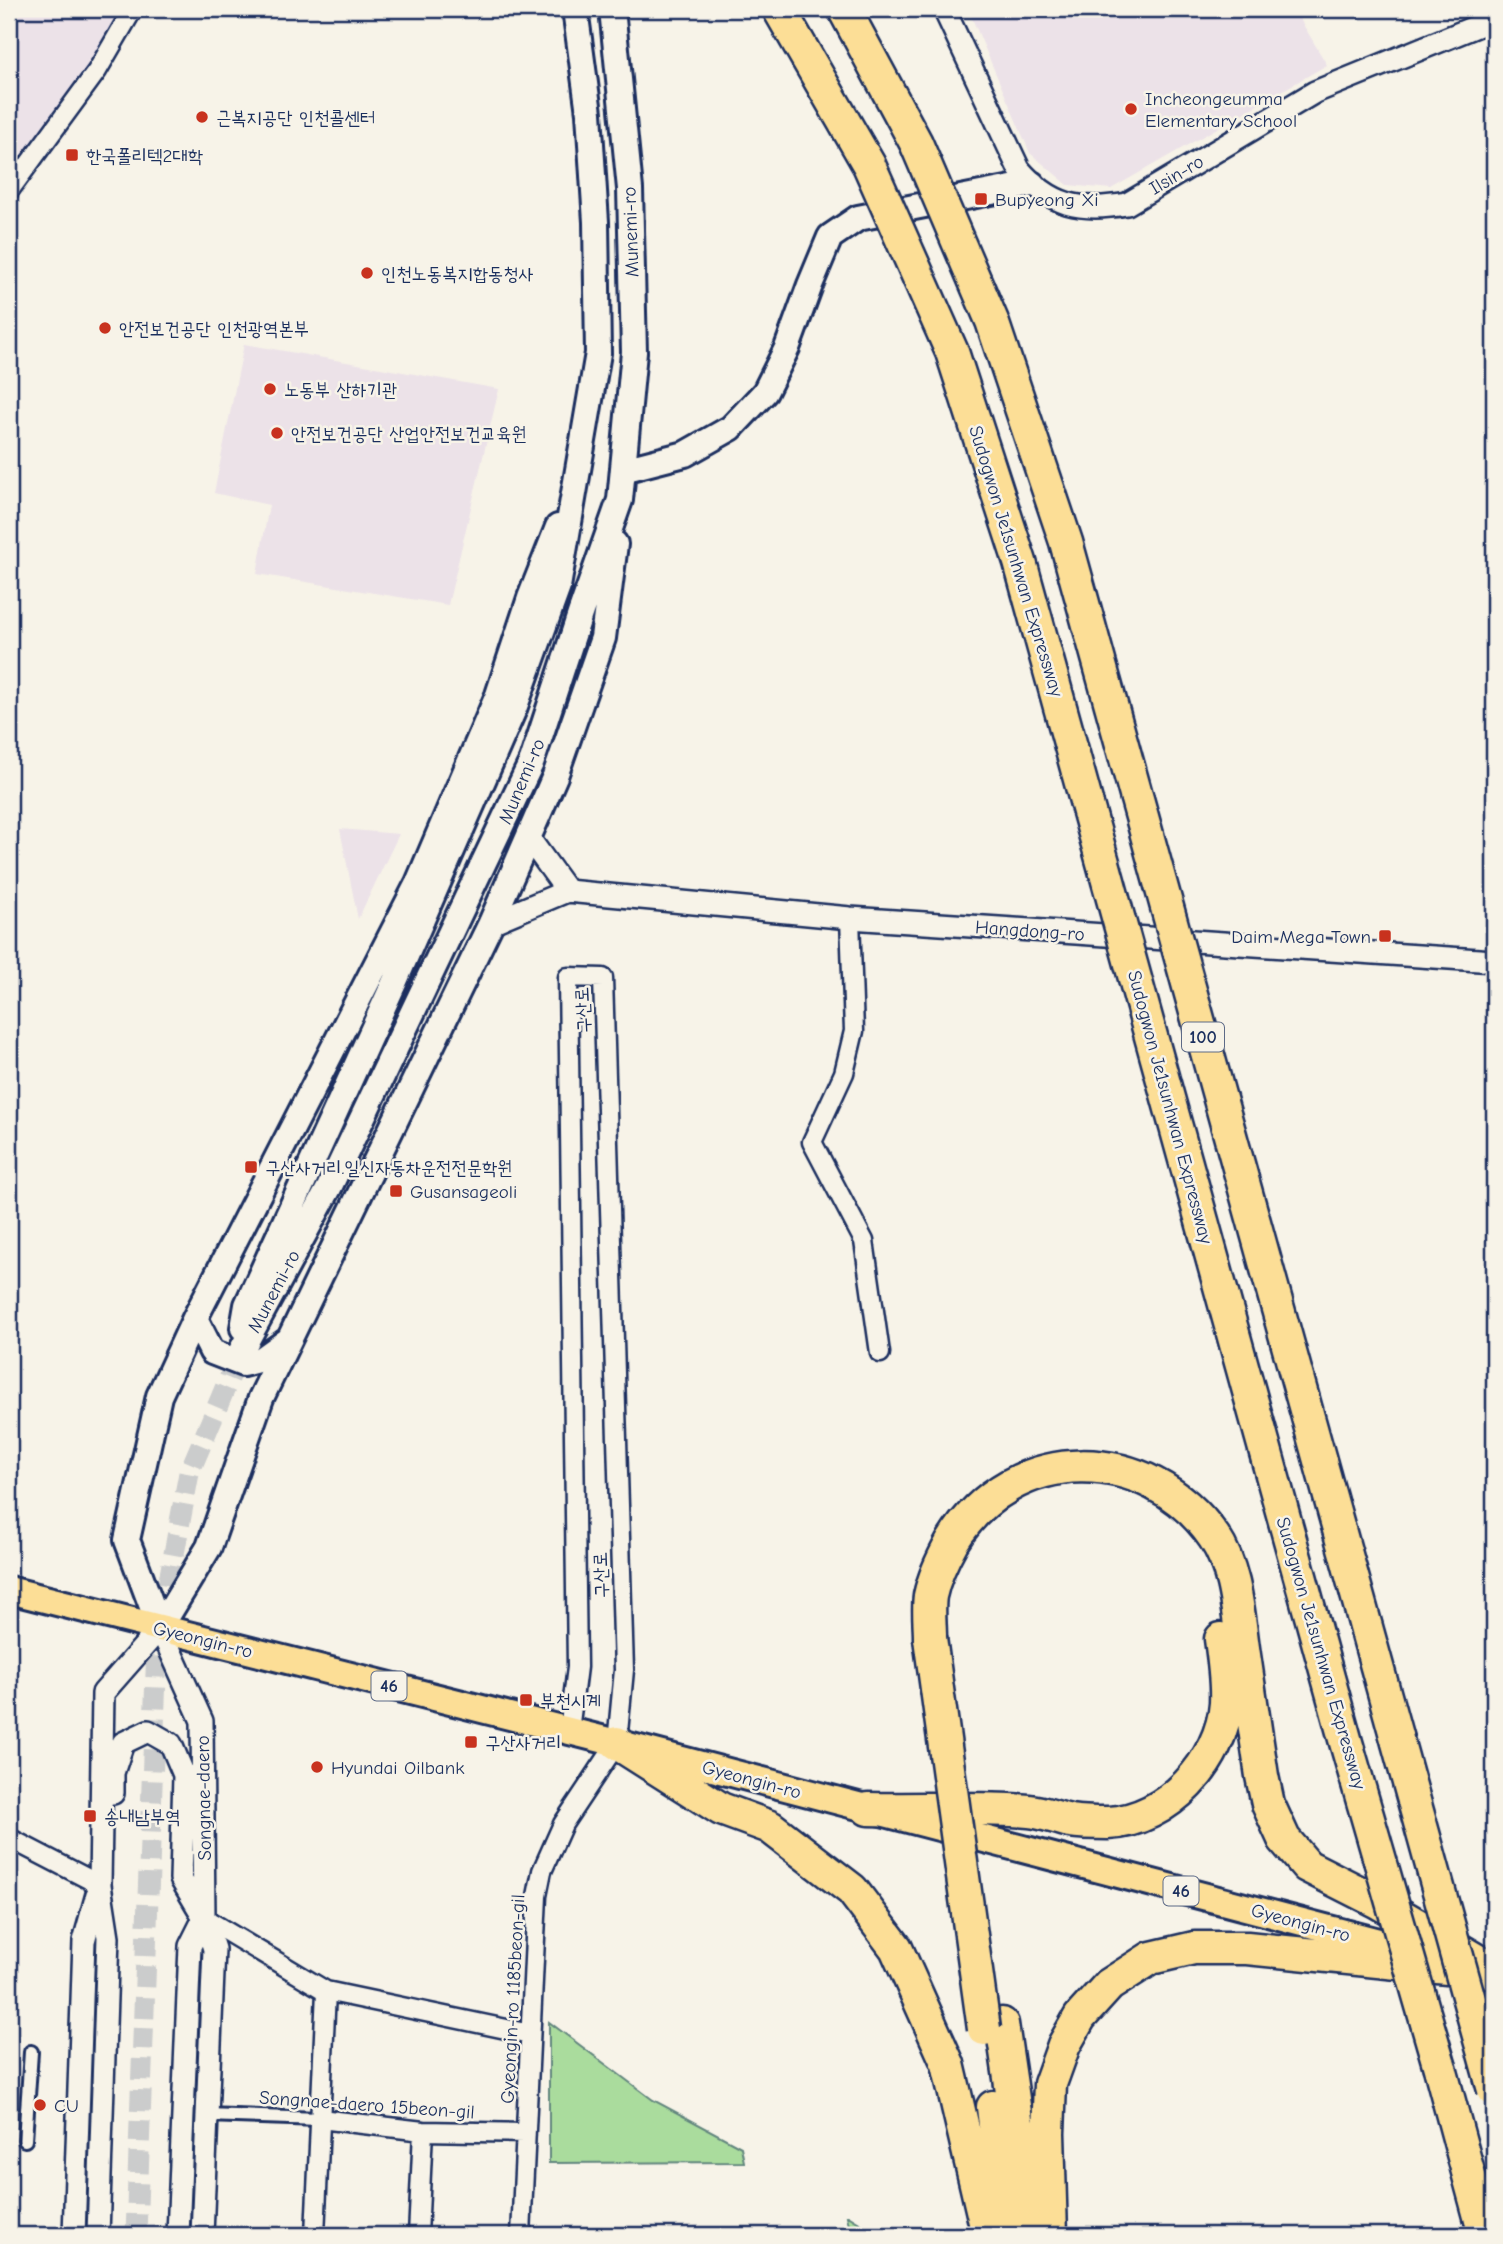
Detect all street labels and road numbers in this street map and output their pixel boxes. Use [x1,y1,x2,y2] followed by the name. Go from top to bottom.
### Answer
[1145,150,1208,200] street label: Ilsin-ro
[618,186,644,278] street label: Munemi-ro
[964,423,1068,700] street label: Sudogwon Je1sunhwan Expressway
[494,735,550,827] street label: Munemi-ro
[974,916,1085,946] street label: Hangdong-ro
[1123,968,1217,1247] street label: Sudogwon Je1sunhwan Expressway
[571,986,595,1033] street label: 구산로
[1182,1022,1224,1052] road number: 100
[243,1246,305,1337] street label: Munemi-ro
[1272,1515,1371,1793] street label: Sudogwon Je1sunhwan Expressway
[589,1552,613,1598] street label: 구산로
[151,1617,255,1663] street label: Gyeongin-ro
[372,1672,406,1700] road number: 46
[192,1735,216,1861] street label: Songnae-daero
[700,1756,804,1804] street label: Gyeongin-ro
[1164,1877,1198,1906] road number: 46
[497,1894,529,2104] street label: Gyeongin-ro 1185beon-gil
[1249,1899,1353,1947] street label: Gyeongin-ro
[259,2086,475,2123] street label: Songnae-daero 15beon-gil

